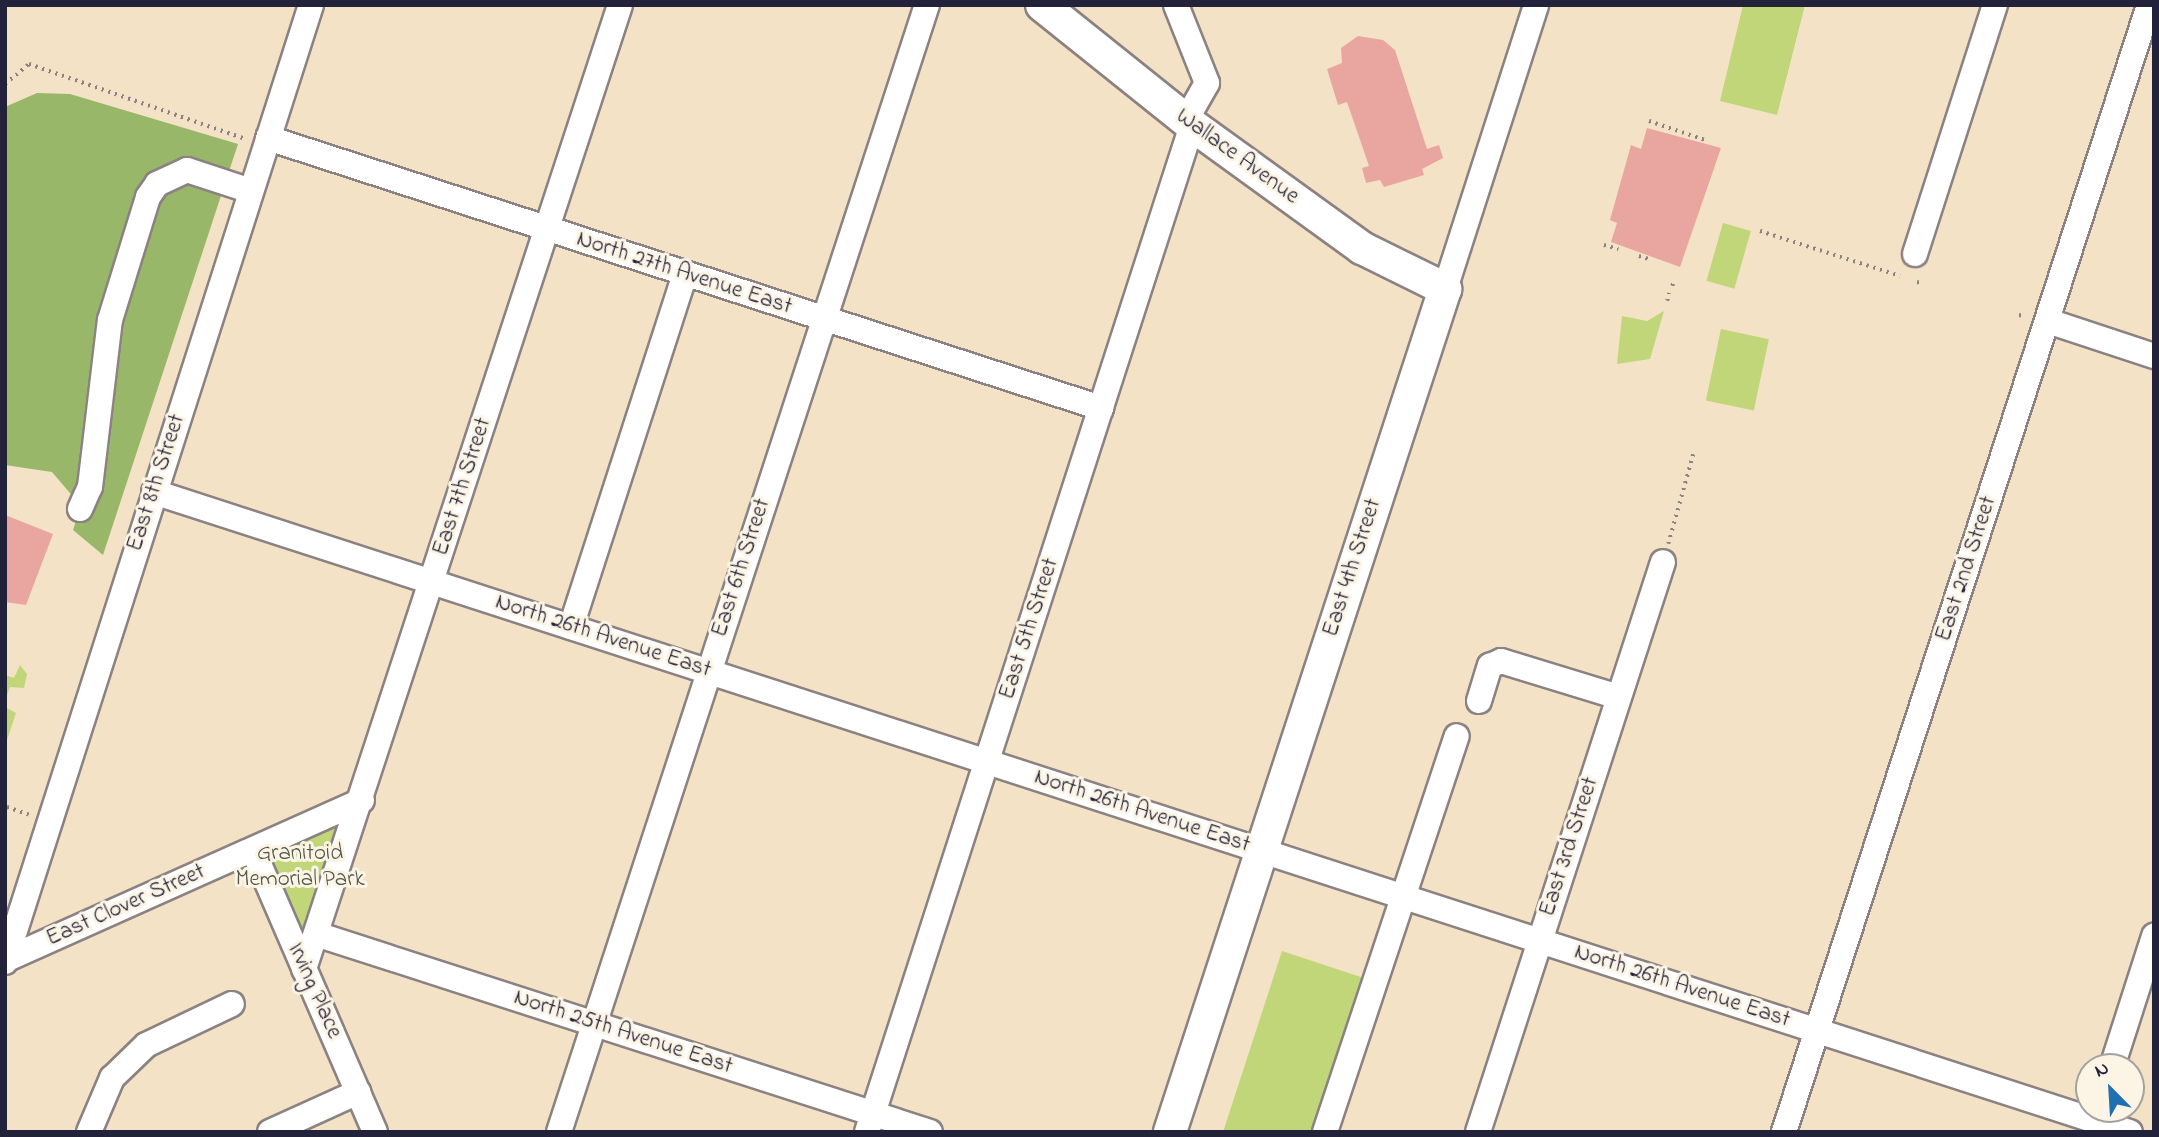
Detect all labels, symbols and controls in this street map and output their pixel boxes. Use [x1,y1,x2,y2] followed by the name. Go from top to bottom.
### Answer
[1170,103,1304,211] street label: Wallace Avenue
[573,226,795,322] street label: North 27th Avenue East
[122,411,192,555] street label: East 8th Street
[428,415,498,559] street label: East 7th Street
[1931,493,2003,645] street label: East 2nd Street
[707,495,777,641] street label: East 6th Street
[1318,496,1388,640] street label: East 4th Street
[994,555,1066,703] street label: East 5th Street
[492,589,714,685] street label: North 26th Avenue East
[1031,764,1253,860] street label: North 26th Avenue East
[1535,774,1605,920] street label: East 3rd Street
[236,840,364,894] park label: Granitoid Memorial Park
[42,859,210,953] street label: East Clover Street
[281,939,347,1043] street label: Irving Place
[1571,939,1793,1035] street label: North 26th Avenue East
[510,985,736,1081] street label: North 25th Avenue East
[2075,1053,2145,1123] north arrow
[2091,1055,2113,1085] text: N

